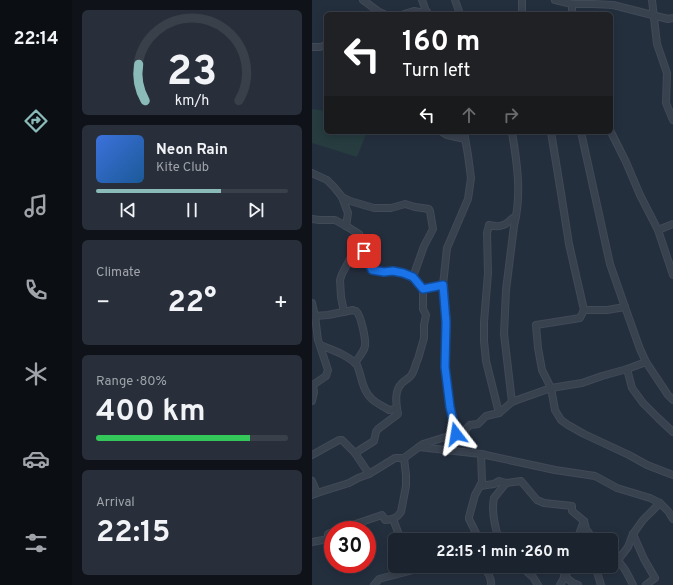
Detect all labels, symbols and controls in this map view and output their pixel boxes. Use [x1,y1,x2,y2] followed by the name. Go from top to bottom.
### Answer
[402,25,480,61] text: 160 m
[13,28,59,51] text: 22:14
[336,28,388,80] icon: left
[167,46,217,99] text: 23
[402,60,470,83] text: Turn left
[175,91,209,109] text: km/h
[416,104,438,126] icon: left
[458,104,480,126] icon: ahead
[500,104,522,126] icon: right
[22,107,50,135] icon: directions
[156,141,228,160] text: Neon Rain
[156,160,209,176] text: Kite Club
[22,192,50,220] icon: music
[117,199,139,221] icon: previous
[181,199,203,221] icon: pause
[245,199,267,221] icon: next
[347,234,381,268] pin
[353,240,375,262] icon: arrive
[96,265,141,281] text: Climate
[22,276,50,304] icon: phone
[167,285,217,322] text: 22°
[96,290,110,317] text: −
[274,290,288,317] text: +
[22,360,50,388] icon: climate
[96,374,167,390] text: Range · 80%
[96,394,205,431] text: 400 km
[435,413,477,455] position arrow
[22,445,50,473] icon: car
[96,495,135,511] text: Arrival
[96,515,170,552] text: 22:15
[324,521,376,573] speed limit sign: 30
[22,529,50,557] icon: filters
[436,543,570,562] text: 22:15 · 1 min · 260 m

